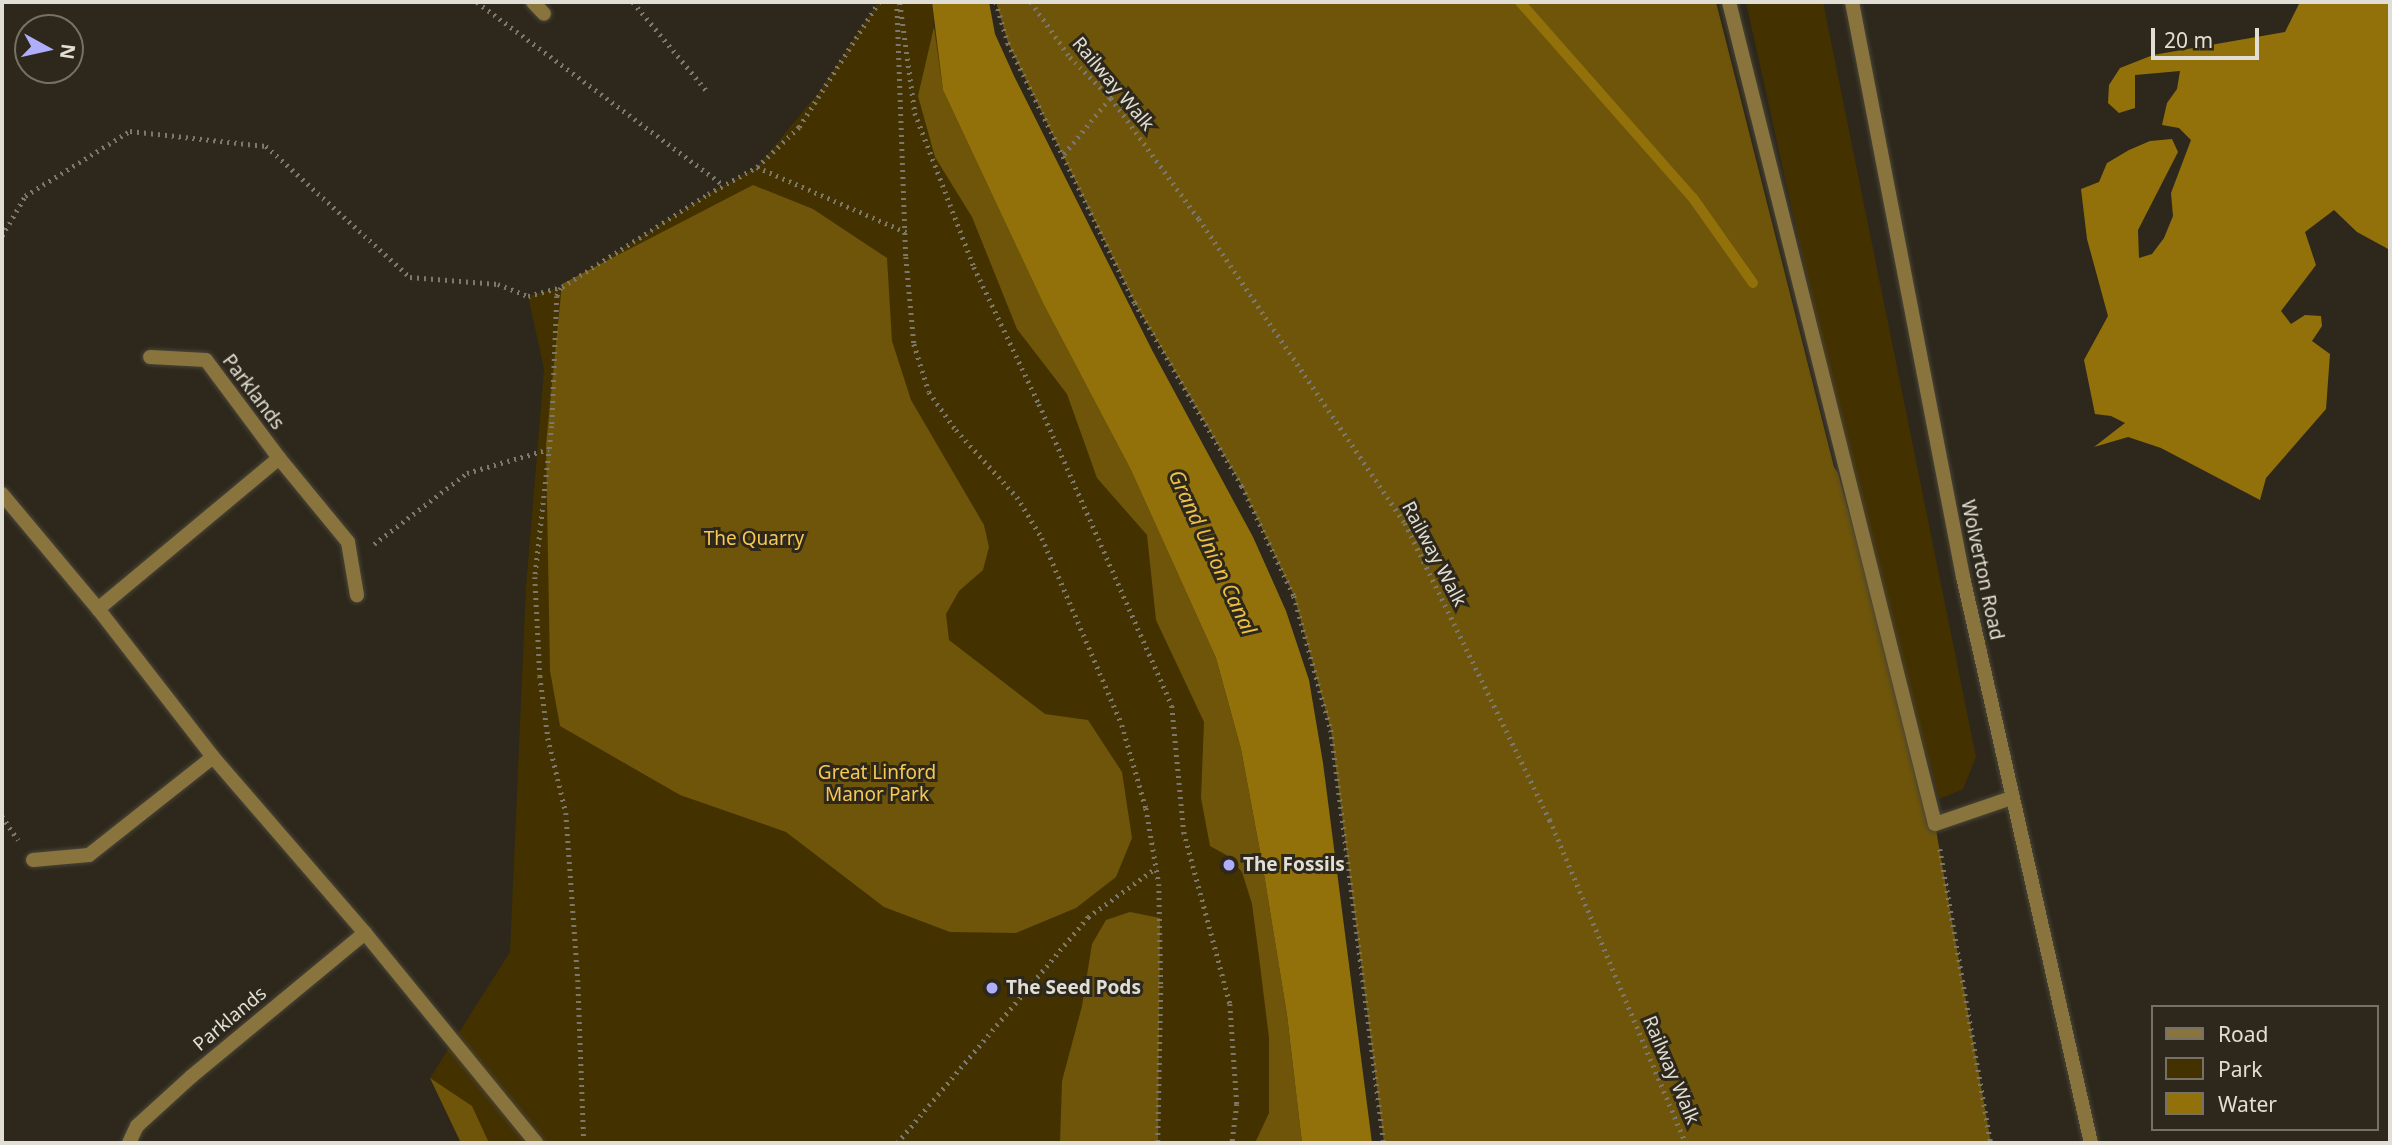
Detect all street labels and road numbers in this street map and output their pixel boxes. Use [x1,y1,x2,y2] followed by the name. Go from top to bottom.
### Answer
[1067,32,1159,136] street label: Railway Walk
[217,350,289,434] street label: Parklands
[1397,498,1471,610] street label: Railway Walk
[1956,498,2008,642] street label: Wolverton Road
[189,982,271,1056] street label: Parklands
[1638,1012,1704,1128] street label: Railway Walk

